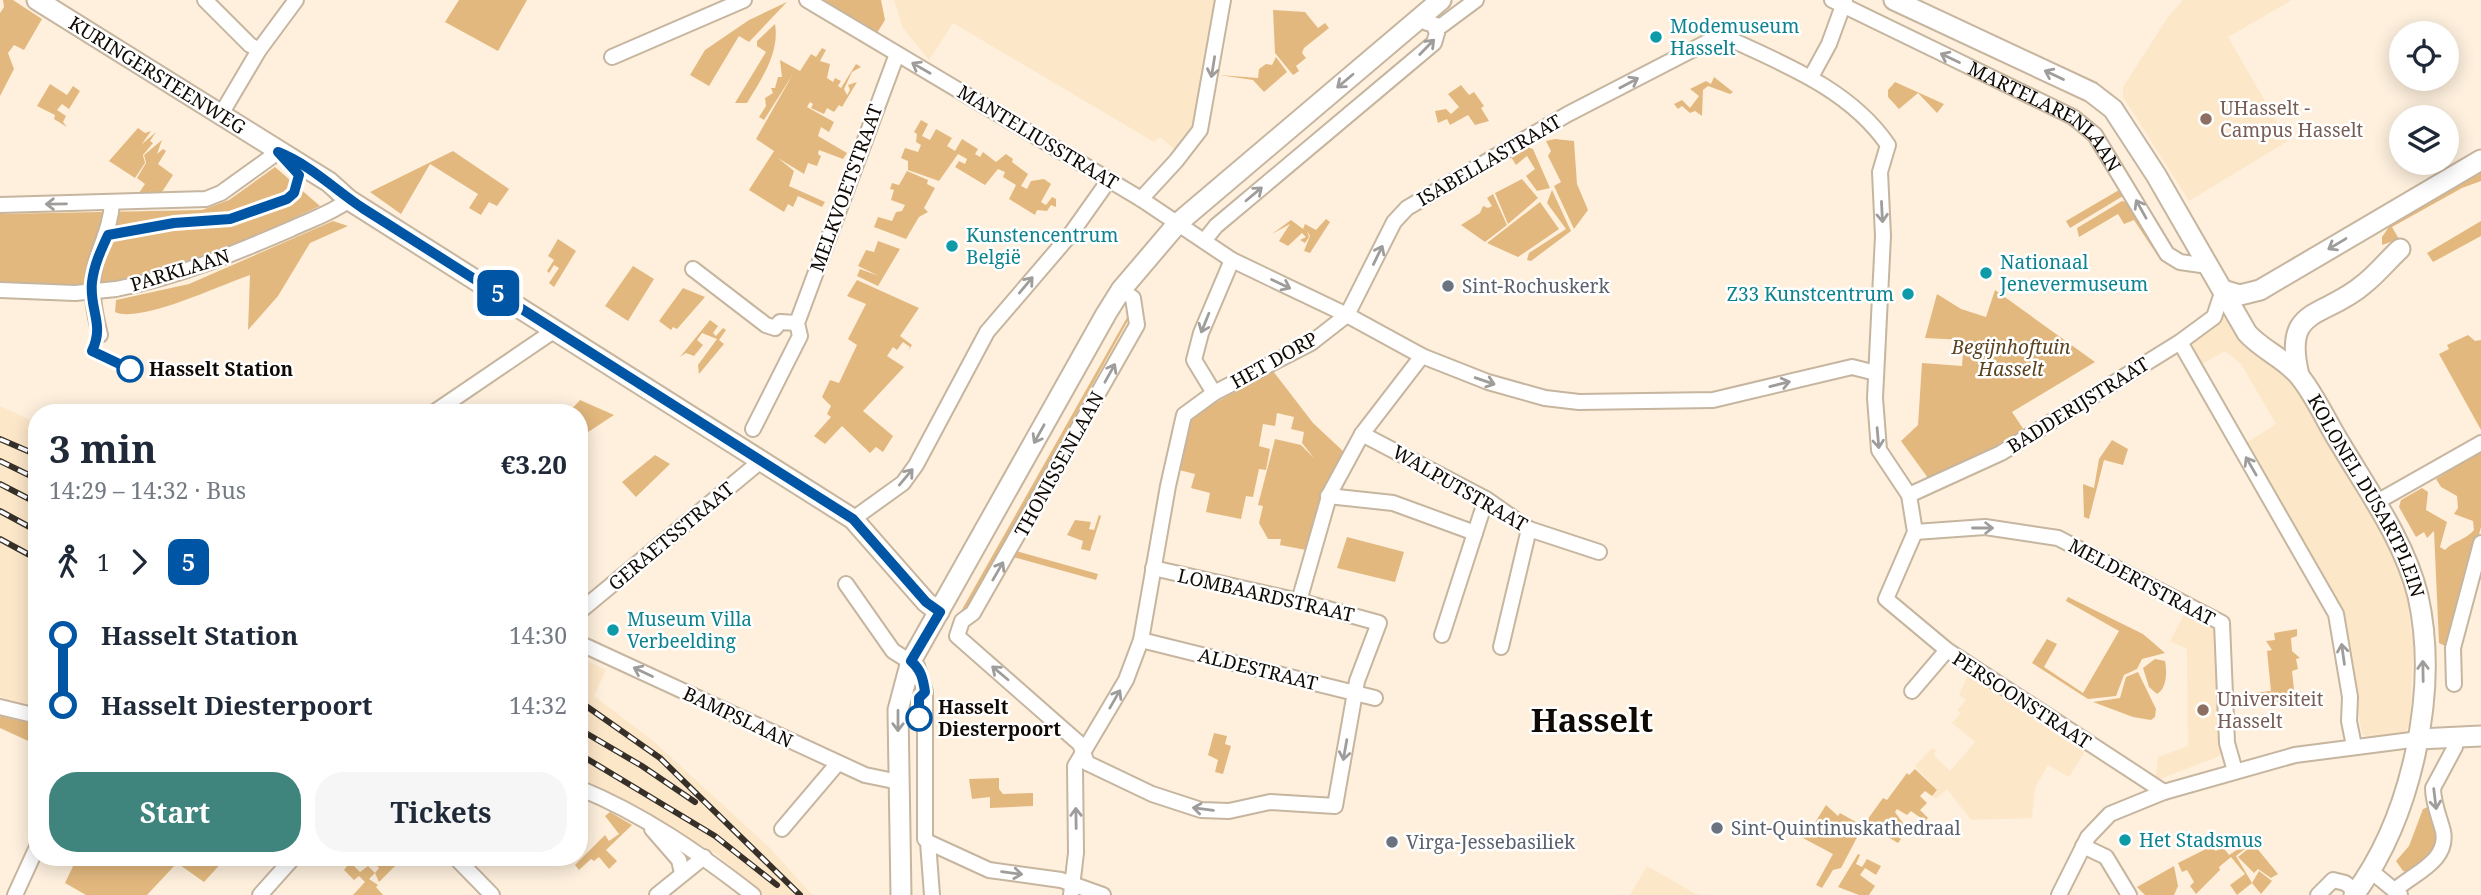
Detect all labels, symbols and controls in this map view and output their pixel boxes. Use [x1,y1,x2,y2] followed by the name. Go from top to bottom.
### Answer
[64,10,251,140] street label: KURINGERSTEENWEG
[1670,13,1799,61] place label: Modemuseum Hasselt
[2389,21,2459,175] map controls
[2389,21,2459,91] button: locate
[1648,29,1664,45] marker: Modemuseum Hasselt
[1418,39,1435,56] one-way arrow
[1940,50,1961,64] one-way arrow
[1964,55,2127,177] street label: MARTELARENLAAN
[1206,56,1219,78] one-way arrow
[912,61,932,75] one-way arrow
[2044,68,2065,81] one-way arrow
[1337,73,1355,89] one-way arrow
[1618,76,1639,89] one-way arrow
[953,79,1124,196] street label: MANTELIUSSTRAAT
[2220,95,2364,143] place label: UHasselt - Campus Hasselt
[804,100,888,275] street label: MELKVOETSTRAAT
[2389,105,2459,175] button: layers
[1412,108,1566,212] street label: ISABELLASTRAAT
[2198,111,2214,127] marker: UHasselt - Campus Hasselt
[1244,187,1262,202] one-way arrow
[45,197,68,210] one-way arrow
[2134,199,2147,220] one-way arrow
[1875,200,1888,223] one-way arrow
[966,222,1118,270] place label: Kunstencentrum België
[2327,237,2347,251] one-way arrow
[944,238,960,254] marker: Kunstencentrum België
[127,243,233,297] street label: PARKLAAN
[1372,245,1386,266] one-way arrow
[1999,249,2148,297] place label: Nationaal Jenevermuseum
[1978,265,1994,281] marker: Nationaal Jenevermuseum
[475,270,521,316] line badge: 5
[1462,273,1611,299] place label: Sint-Rochuskerk
[491,276,505,309] text: 5
[1018,276,1034,294] one-way arrow
[1270,277,1291,291] one-way arrow
[1440,278,1456,294] marker: Sint-Rochuskerk
[1727,281,1894,307] place label: Z33 Kunstcentrum
[1900,286,1916,302] marker: Z33 Kunstcentrum
[1198,312,1211,333] one-way arrow
[1226,326,1322,394] street label: HET DORP
[1951,334,2071,382] park label: Begijnhoftuin Hasselt
[2002,351,2154,459] street label: BADDERIJSTRAAT
[117,356,143,382] marker: Hasselt Station
[149,356,294,382] place label: Hasselt Station
[1104,363,1117,384] one-way arrow
[1474,376,1496,388] one-way arrow
[1768,377,1791,391] one-way arrow
[1008,387,1110,541] street label: THONISSENLAAN
[2302,389,2431,600] street label: KOLONEL DUSARTPLEIN
[49,422,157,474] text: 3 min
[1032,424,1046,444] one-way arrow
[1872,427,1885,449] one-way arrow
[1388,439,1533,537] street label: WALPUTSTRAAT
[501,446,567,482] text: €3.20
[2243,456,2257,476] one-way arrow
[898,468,914,486] one-way arrow
[49,474,246,506] text: 14:29 – 14:32 · Bus
[603,476,740,596] street label: GERAETSSTRAAT
[1972,521,1995,535] one-way arrow
[2064,532,2220,632] street label: MELDERTSTRAAT
[49,543,87,581] icon: walk
[120,543,158,581] icon: forward
[182,545,195,578] text: 5
[97,546,110,578] text: 1
[992,561,1005,582] one-way arrow
[1175,562,1357,628] street label: LOMBAARDSTRAAT
[627,606,752,654] place label: Museum Villa Verbeelding
[101,617,298,653] text: Hasselt Station
[509,619,567,651] text: 14:30
[605,622,621,638] marker: Museum Villa Verbeelding
[1196,642,1321,696] street label: ALDESTRAAT
[2337,643,2350,666] one-way arrow
[1948,645,2097,755] street label: PERSOONSTRAAT
[2416,659,2430,682] one-way arrow
[632,665,654,678] one-way arrow
[991,665,1009,681] one-way arrow
[679,680,797,754] street label: BAMPSLAAN
[2217,686,2324,734] place label: Universiteit Hasselt
[101,687,373,723] text: Hasselt Diesterpoort
[509,689,567,721] text: 14:32
[1108,689,1122,709] one-way arrow
[938,694,1061,742] place label: Hasselt Diesterpoort
[1531,697,1653,742] district label: Hasselt
[2195,702,2211,718] marker: Universiteit Hasselt
[906,705,932,731] marker: Hasselt Diesterpoort
[891,709,905,732] one-way arrow
[1338,738,1352,761] one-way arrow
[49,772,301,852] button: Start
[315,772,567,852] button: Tickets
[2429,787,2442,810] one-way arrow
[1192,803,1215,816] one-way arrow
[1069,807,1083,830] one-way arrow
[1731,815,1961,841] place label: Sint-Quintinuskathedraal
[1709,820,1725,836] marker: Sint-Quintinuskathedraal
[2139,827,2262,853] place label: Het Stadsmus
[1406,829,1576,855] place label: Virga-Jessebasiliek
[2117,832,2133,848] marker: Het Stadsmus
[1384,834,1400,850] marker: Virga-Jessebasiliek
[1000,867,1023,880] one-way arrow

